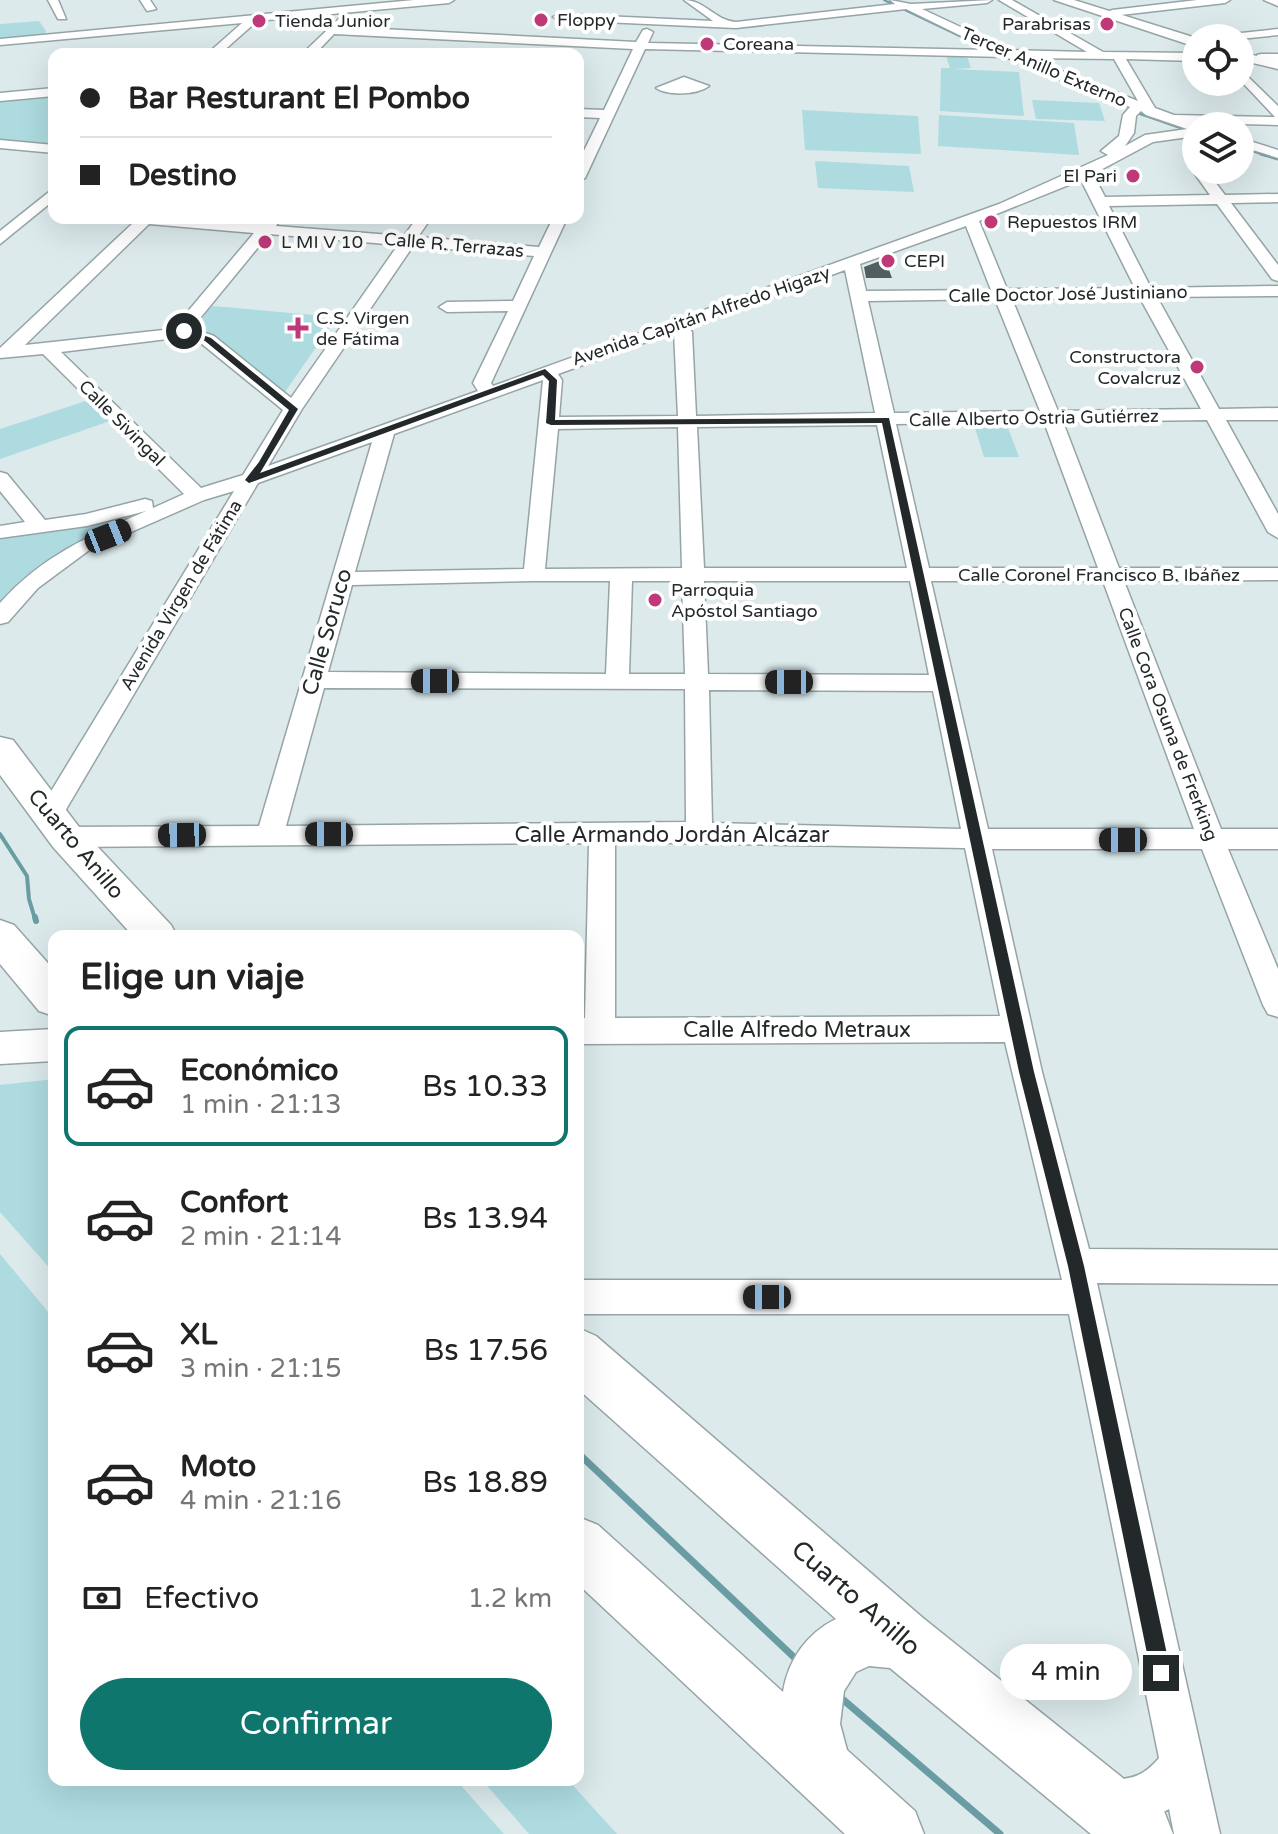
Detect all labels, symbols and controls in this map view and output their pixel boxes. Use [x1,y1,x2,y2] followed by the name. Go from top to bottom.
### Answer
[557,9,616,31] place label: Floppy
[275,10,390,32] place label: Tienda Junior
[532,11,550,29] marker: Floppy
[250,12,268,30] marker: Tienda Junior
[1002,13,1091,35] place label: Parabrisas
[1098,15,1116,33] marker: Parabrisas
[958,22,1130,112] street label: Tercer Anillo Externo
[1182,24,1254,184] map controls
[1182,24,1254,96] button: locate
[723,33,794,55] place label: Coreana
[698,35,716,53] marker: Coreana
[128,80,470,117] text: Bar Resturant El Pombo
[1182,112,1254,184] button: layers
[128,157,237,194] text: Destino
[1063,165,1117,187] place label: El Pari
[1124,167,1142,185] marker: El Pari
[1007,211,1137,233] place label: Repuestos IRM
[982,213,1000,231] marker: Repuestos IRM
[383,228,525,262] street label: Calle R. Terrazas
[281,231,363,253] place label: L MI V 10
[256,233,274,251] marker: L MI V 10
[904,250,945,272] place label: CEPI
[879,252,897,270] marker: CEPI
[569,261,833,371] street label: Avenida Capitán Alfredo Higazy
[948,281,1188,307] street label: Calle Doctor José Justiniano
[316,307,410,350] place label: C.S. Virgen de Fátima
[166,313,202,349] route start
[287,317,309,339] marker: C.S. Virgen de Fátima
[1069,346,1181,389] place label: Constructora Covalcruz
[1188,358,1206,376] marker: Constructora Covalcruz
[74,375,170,471] street label: Calle Sivingal
[909,405,1159,431] street label: Calle Alberto Ostria Gutiérrez
[115,496,247,694] street label: Avenida Virgen de Fátima
[81,516,135,556] car
[958,564,1240,586] street label: Calle Coronel Francisco B. Ibáñez
[297,566,357,698] street label: Calle Soruco
[671,579,818,622] place label: Parroquia Apóstol Santiago
[646,591,664,609] marker: Parroquia Apóstol Santiago
[1113,604,1223,844] street label: Calle Cora Osuna de Frerking
[411,669,459,693] car
[765,670,813,694] car
[22,784,130,904] street label: Cuarto Anillo
[305,822,353,846] car
[514,822,830,848] street label: Calle Armando Jordán Alcázar
[158,823,206,847] car
[1099,828,1147,852] car
[80,956,304,999] text: Elige un viaje
[683,1017,911,1043] street label: Calle Alfredo Metraux
[84,1050,156,1122] icon: car
[180,1052,338,1089] text: Económico
[422,1068,548,1105] text: Bs 10.33
[180,1089,342,1120] text: 1 min · 21:13
[84,1182,156,1254] icon: car
[180,1184,288,1221] text: Confort
[422,1200,548,1237] text: Bs 13.94
[180,1221,342,1252] text: 2 min · 21:14
[743,1285,791,1309] car
[84,1314,156,1386] icon: car
[180,1316,217,1353] text: XL
[424,1332,548,1369] text: Bs 17.56
[180,1353,342,1384] text: 3 min · 21:15
[84,1446,156,1518] icon: car
[180,1448,256,1485] text: Moto
[422,1464,548,1501] text: Bs 18.89
[180,1485,342,1516] text: 4 min · 21:16
[785,1534,927,1662] street label: Cuarto Anillo
[80,1576,124,1620] icon: cash
[144,1580,259,1617] text: Efectivo
[468,1583,552,1614] text: 1.2 km
[1001,1645,1133,1701] callout: 4 min
[1143,1655,1179,1691] route end
[1031,1656,1101,1687] text: 4 min
[80,1678,552,1770] button: Confirmar

